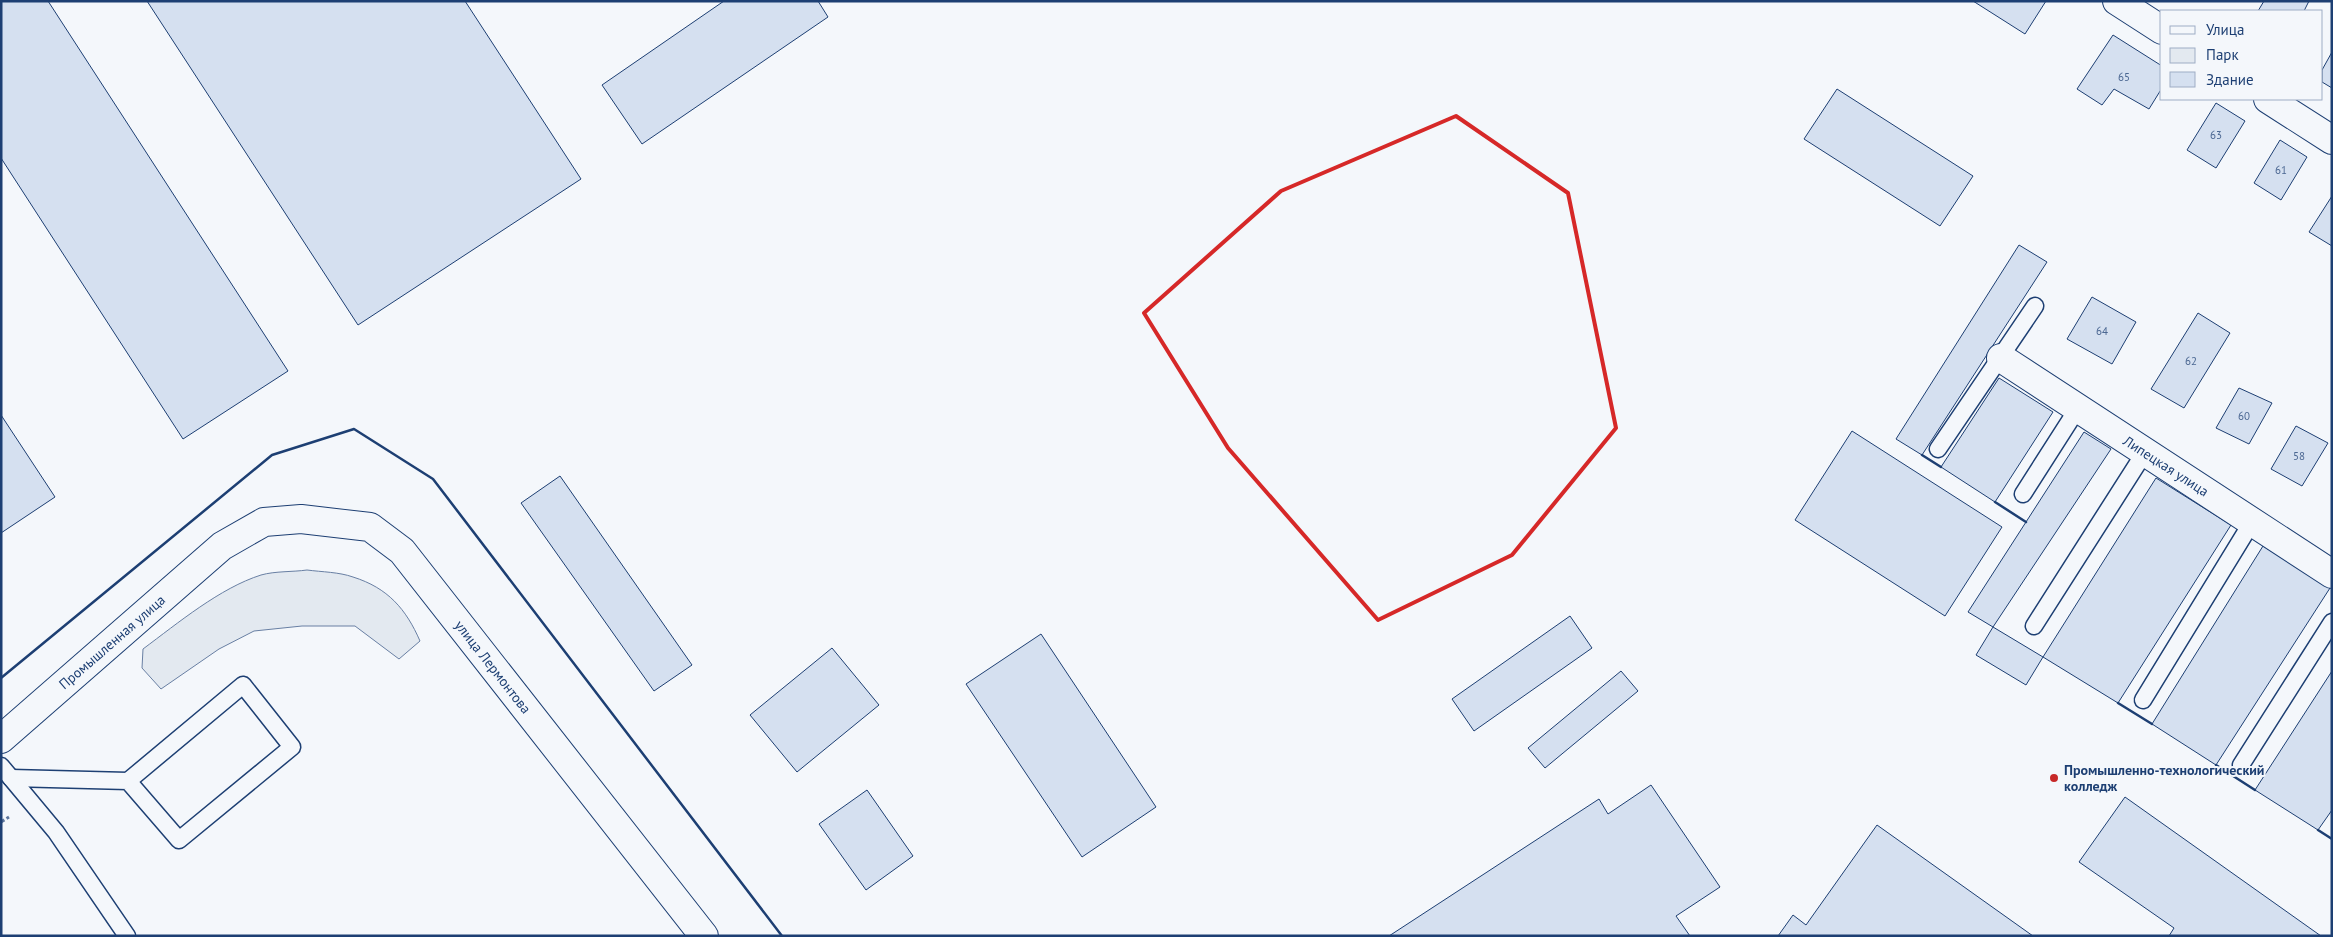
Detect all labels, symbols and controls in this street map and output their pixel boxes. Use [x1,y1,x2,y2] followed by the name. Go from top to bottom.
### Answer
[2160,10,2323,100] legend
[2206,20,2244,39] text: Улица
[2206,45,2239,64] text: Парк
[2118,70,2130,84] house number: 65
[2206,70,2254,89] text: Здание
[2210,128,2222,142] house number: 63
[2275,163,2287,177] house number: 61
[2096,324,2108,338] house number: 64
[2185,354,2197,368] house number: 62
[2238,409,2250,423] house number: 60
[2119,431,2212,500] street label: Липецкая улица
[2293,449,2305,463] house number: 58
[55,591,169,693] street label: Промышленная улица
[451,617,535,717] street label: улица Лермонтова
[2064,761,2265,795] place label: Промышленно-технологический колледж
[2048,772,2060,784] marker: Промышленно-технологический колледж

